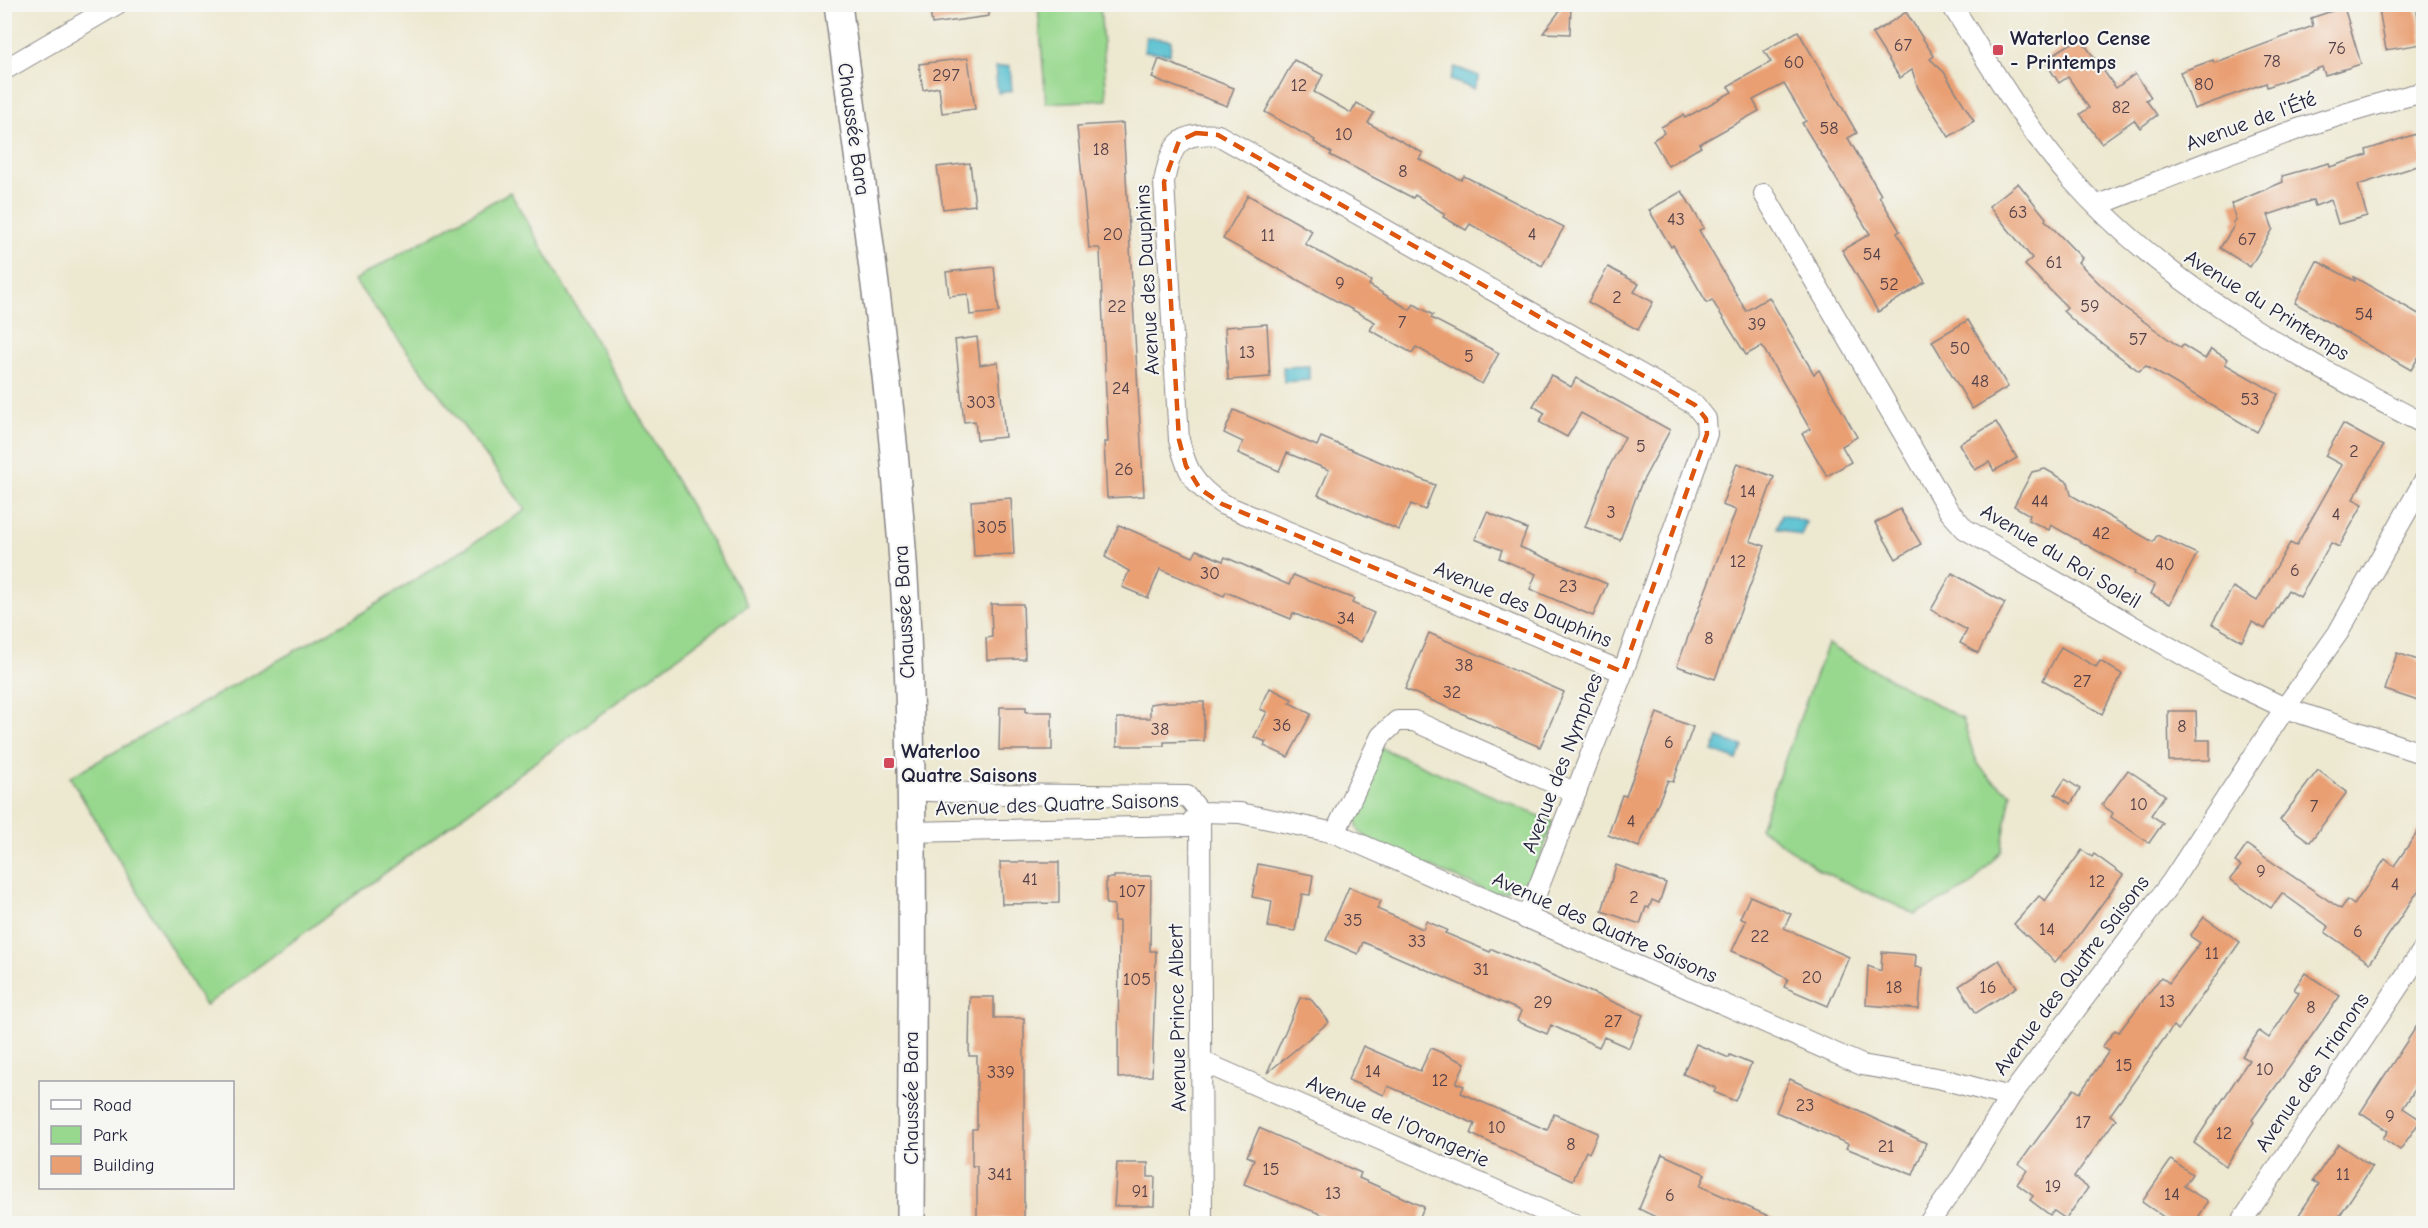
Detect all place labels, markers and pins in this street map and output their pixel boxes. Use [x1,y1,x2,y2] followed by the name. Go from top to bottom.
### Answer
[2010,26,2150,74] place label: Waterloo Cense - Printemps
[1991,43,2005,57] marker: Waterloo Cense - Printemps
[901,739,1037,787] place label: Waterloo Quatre Saisons
[882,756,896,770] marker: Waterloo Quatre Saisons

